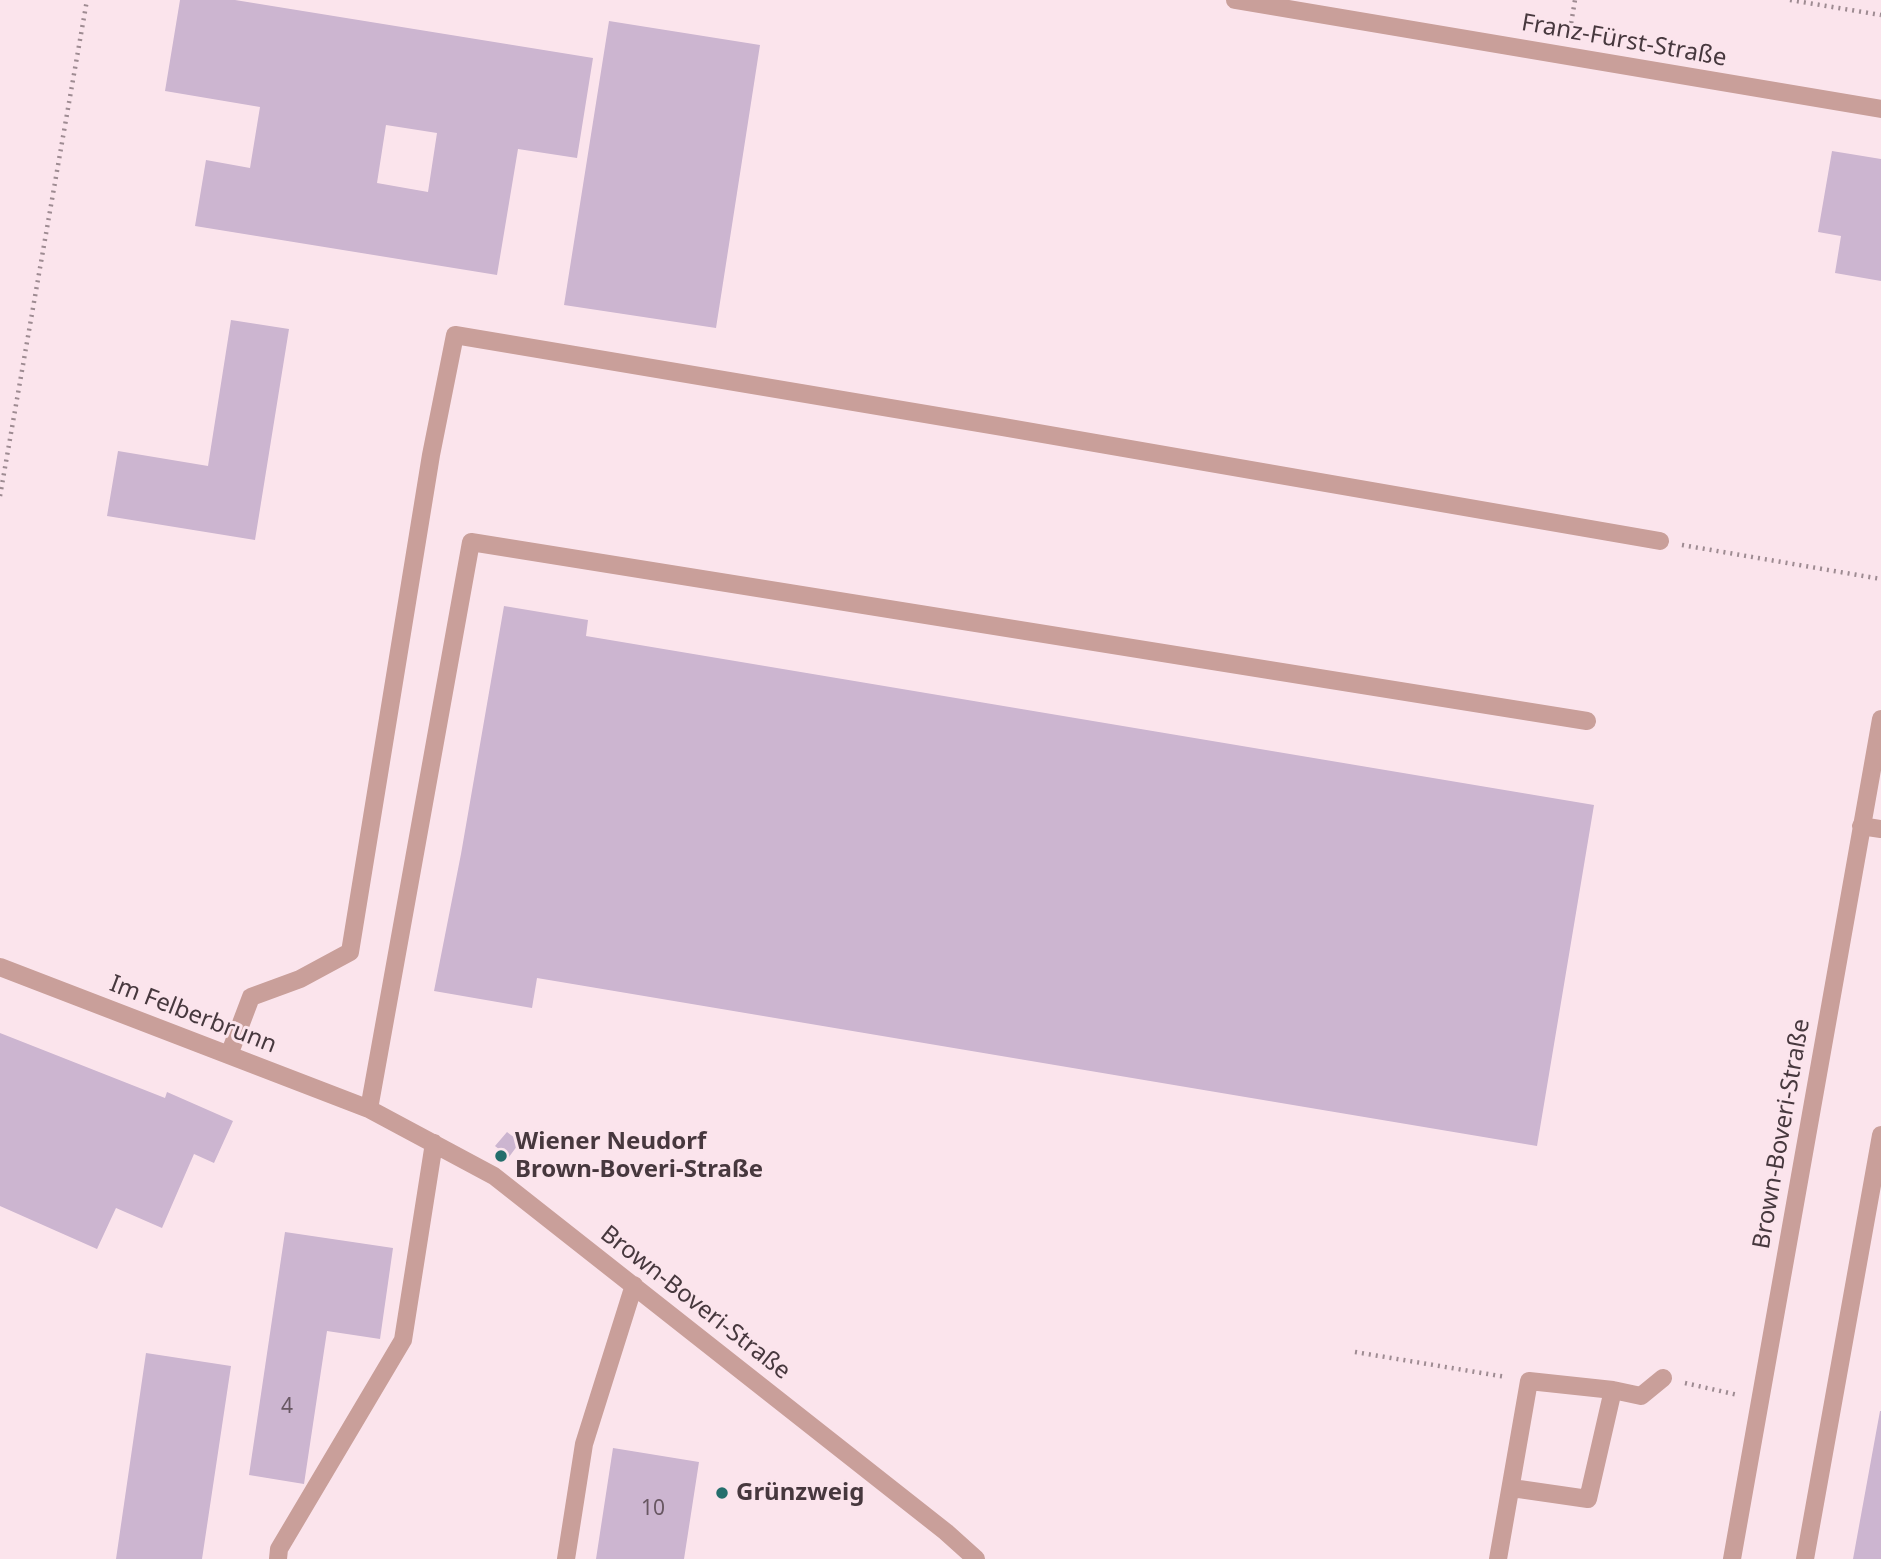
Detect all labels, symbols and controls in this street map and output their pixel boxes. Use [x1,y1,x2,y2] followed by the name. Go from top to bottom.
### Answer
[1519,9,1729,73] street label: Franz-Fürst-Straße
[106,970,280,1060] street label: Im Felberbrunn
[1748,1017,1816,1251] street label: Brown-Boveri-Straße
[515,1128,763,1184] place label: Wiener Neudorf Brown-Boveri-Straße
[493,1148,509,1164] marker: Wiener Neudorf Brown-Boveri-Straße
[594,1220,796,1386] street label: Brown-Boveri-Straße
[281,1394,293,1420] house number: 4
[736,1479,864,1507] place label: Grünzweig
[714,1485,730,1501] marker: Grünzweig
[641,1496,665,1522] house number: 10

